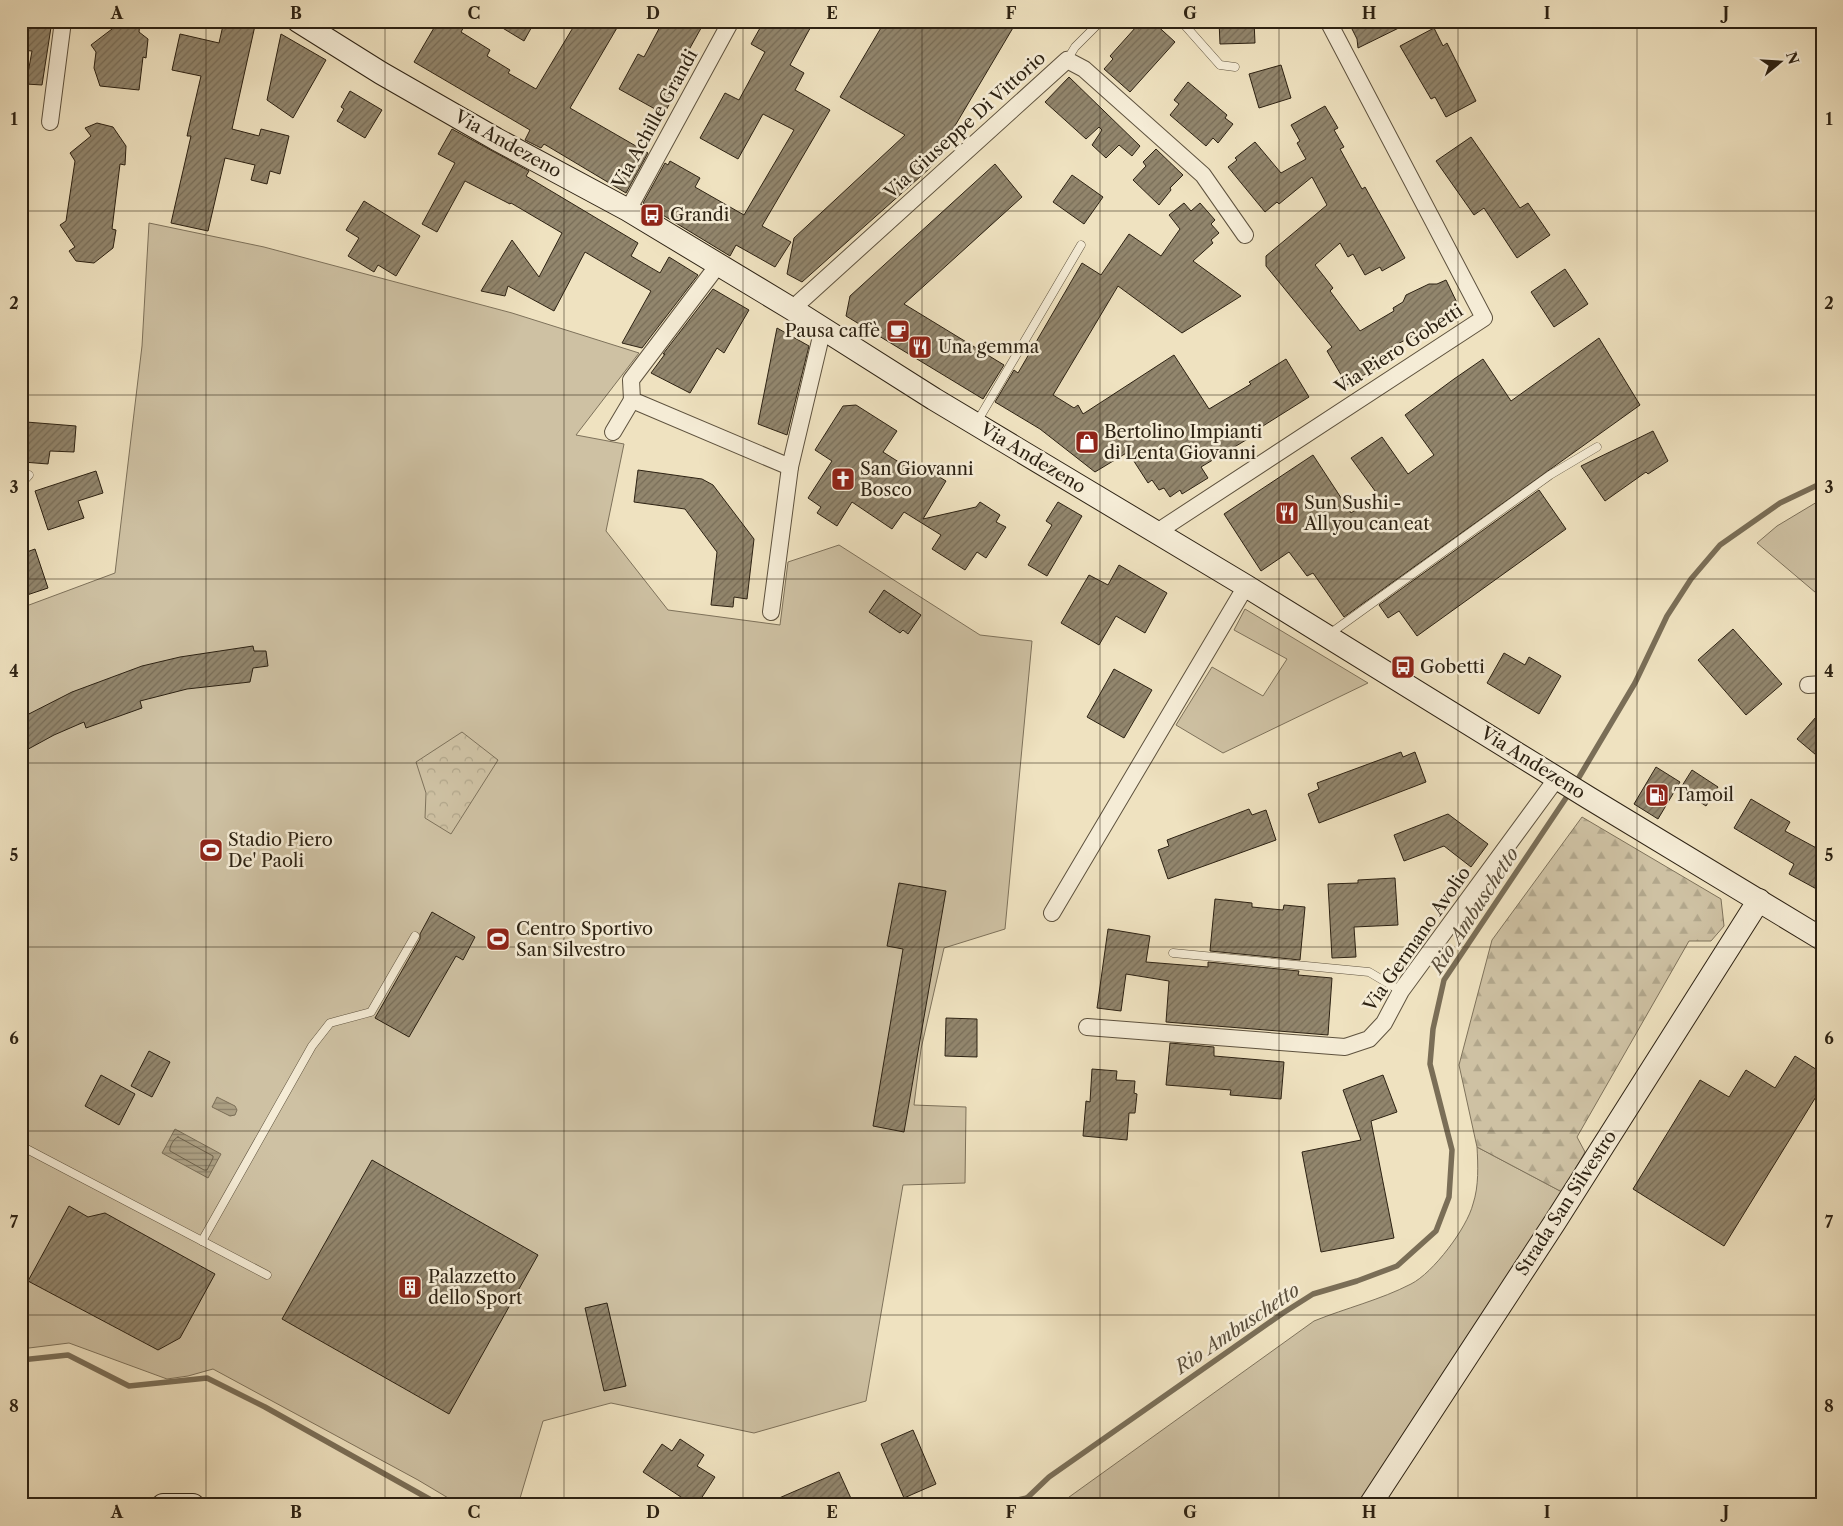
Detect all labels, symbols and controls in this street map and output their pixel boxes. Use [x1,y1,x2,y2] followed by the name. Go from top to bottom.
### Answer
[110,3,124,23] text: A
[290,3,302,23] text: B
[468,3,480,23] text: C
[646,3,660,23] text: D
[826,3,838,23] text: E
[1006,3,1017,23] text: F
[1183,3,1197,23] text: G
[1362,3,1376,23] text: H
[1544,3,1551,23] text: I
[1720,3,1729,23] text: J
[1756,38,1806,88] north arrow
[607,45,703,193] street label: Via Achille Grandi
[879,47,1050,204] street label: Via Giuseppe Di Vittorio
[1782,49,1803,67] text: N
[450,105,565,182] street label: Via Andezeno
[10,109,18,129] text: 1
[1825,109,1833,129] text: 1
[639,202,665,228] bus stop icon: Grandi
[670,204,730,226] place label: Grandi
[9,293,19,313] text: 2
[1824,293,1834,313] text: 2
[1330,299,1467,399] street label: Via Piero Gobetti
[885,318,911,344] cafe icon: Pausa caffè
[785,320,880,342] place label: Pausa caffè
[907,334,933,360] restaurant icon: Una gemma
[938,336,1040,358] place label: Una gemma
[975,417,1090,498] street label: Via Andezeno
[1104,421,1263,464] place label: Bertolino Impianti di Lenta Giovanni
[1074,429,1100,455] shop icon: Bertolino Impianti di Lenta Giovanni
[860,458,974,501] place label: San Giovanni Bosco
[830,466,856,492] church icon: San Giovanni Bosco
[9,477,19,497] text: 3
[1824,477,1834,497] text: 3
[1303,492,1430,535] place label: Sun Sushi - All you can eat
[1274,500,1300,526] restaurant icon: Sun Sushi - All you can eat
[1390,654,1416,680] bus stop icon: Gobetti
[1420,656,1485,678] place label: Gobetti
[9,661,19,681] text: 4
[1824,661,1834,681] text: 4
[1476,722,1589,804] street label: Via Andezeno
[1644,782,1670,808] fuel station icon: Tamoil
[1674,784,1734,806] place label: Tamoil
[228,829,333,872] place label: Stadio Piero De' Paoli
[198,837,224,863] sports icon: Stadio Piero De' Paoli
[1424,843,1524,979] water label: Rio Ambuschetto
[10,845,19,865] text: 5
[1825,845,1834,865] text: 5
[1358,862,1475,1016] street label: Via Germano Avolio
[516,918,653,961] place label: Centro Sportivo San Silvestro
[485,926,511,952] sports icon: Centro Sportivo San Silvestro
[9,1028,19,1048] text: 6
[1824,1028,1834,1048] text: 6
[1511,1126,1621,1280] street label: Strada San Silvestro
[10,1212,19,1232] text: 7
[1825,1212,1834,1232] text: 7
[428,1266,523,1309] place label: Palazzetto dello Sport
[397,1274,423,1300] building icon: Palazzetto dello Sport
[1169,1278,1304,1380] water label: Rio Ambuschetto
[9,1396,19,1416] text: 8
[1824,1396,1834,1416] text: 8
[110,1502,124,1522] text: A
[290,1502,302,1522] text: B
[468,1502,480,1522] text: C
[646,1502,660,1522] text: D
[826,1502,838,1522] text: E
[1006,1502,1017,1522] text: F
[1183,1502,1197,1522] text: G
[1362,1502,1376,1522] text: H
[1544,1502,1551,1522] text: I
[1720,1502,1729,1522] text: J

